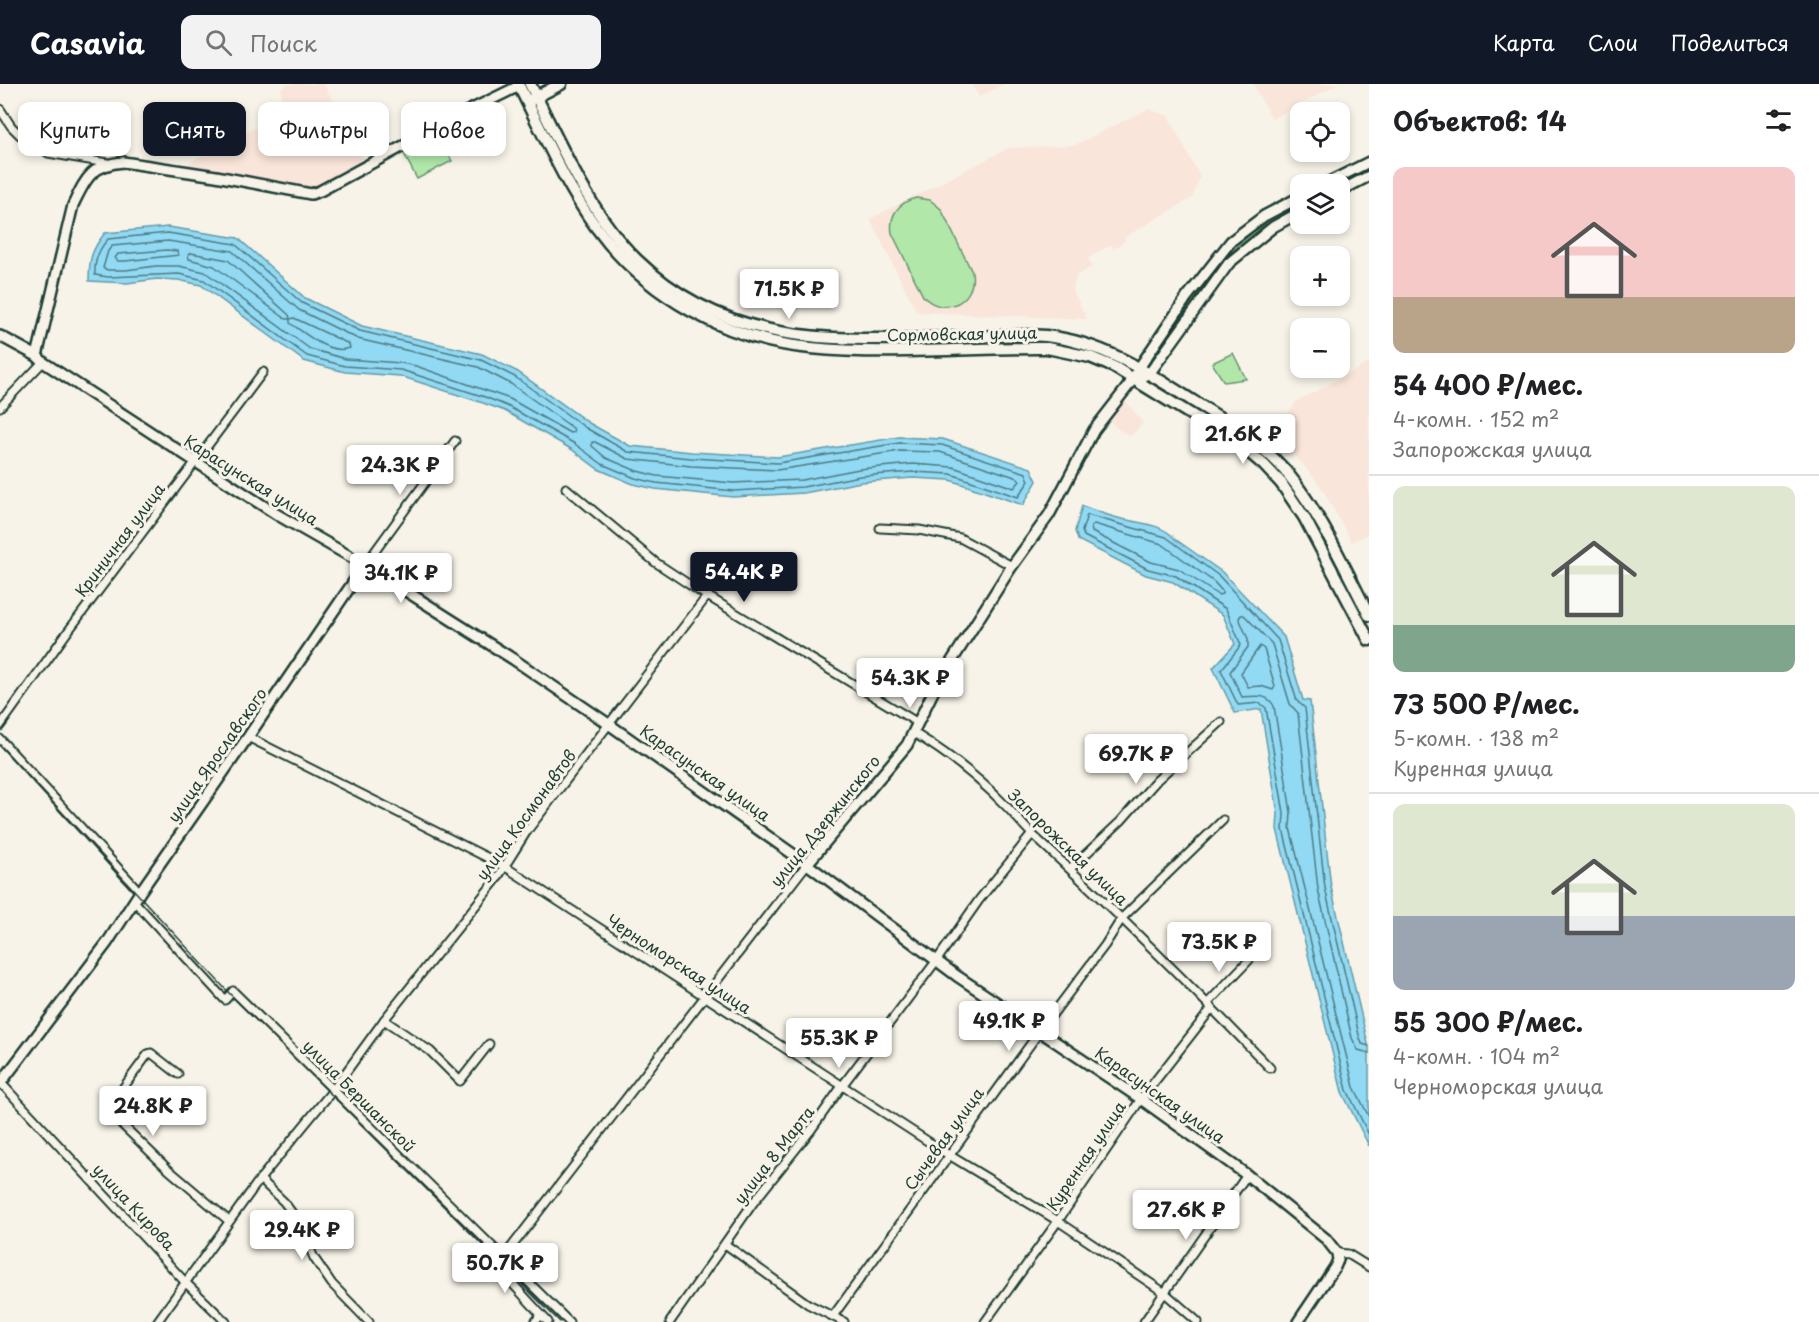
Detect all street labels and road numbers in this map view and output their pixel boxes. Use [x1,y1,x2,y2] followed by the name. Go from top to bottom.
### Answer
[887,320,1037,346] street label: Сормовская улица
[180,428,323,530] street label: Карасунская улица
[68,478,170,601] street label: Криничная улица
[161,682,272,827] street label: улица Ярославского
[636,718,776,826] street label: Карасунская улица
[469,744,581,885] street label: улица Космонавтов
[763,749,885,892] street label: улица Дзержинского
[1003,782,1134,910] street label: Запорожская улица
[603,907,757,1019] street label: Черноморская улица
[298,1034,421,1157] street label: улица Бершанской
[1091,1040,1231,1148] street label: Карасунская улица
[898,1082,989,1195] street label: Сычевая улица
[1039,1096,1131,1215] street label: Куренная улица
[727,1100,819,1209] street label: улица 8 Марта
[88,1157,182,1255] street label: улица Кирова

